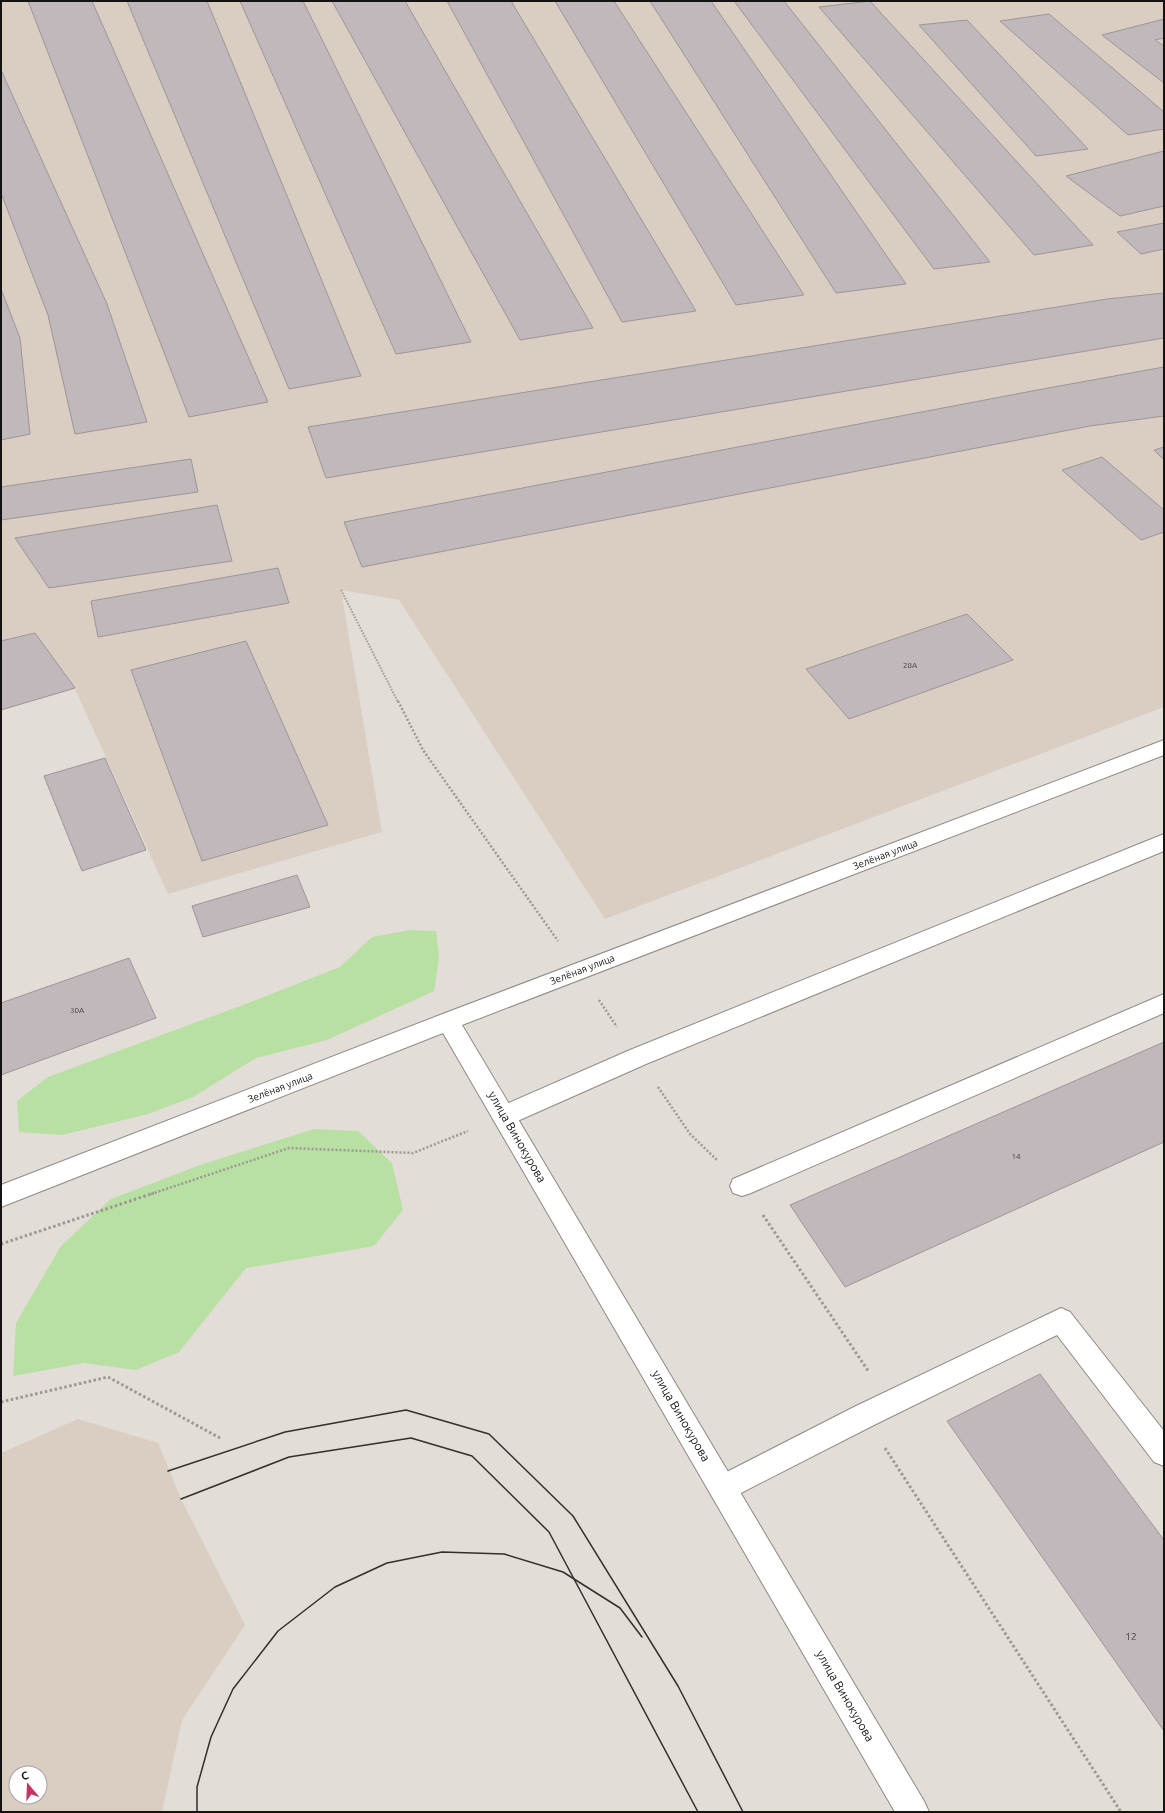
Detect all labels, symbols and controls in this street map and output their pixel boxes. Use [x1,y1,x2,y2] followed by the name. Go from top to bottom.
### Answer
[903,661,918,670] house number: 28А
[851,837,919,872] street label: Зелёная улица
[548,952,616,987] street label: Зелёная улица
[70,1006,85,1015] house number: 30А
[246,1070,314,1105] street label: Зелёная улица
[486,1089,549,1185] street label: улица Винокурова
[1011,1152,1021,1161] house number: 14
[650,1368,713,1464] street label: улица Винокурова
[1125,1631,1137,1642] house number: 12
[814,1648,877,1744] street label: улица Винокурова
[8,1765,48,1805] north arrow
[19,1769,30,1782] text: С

